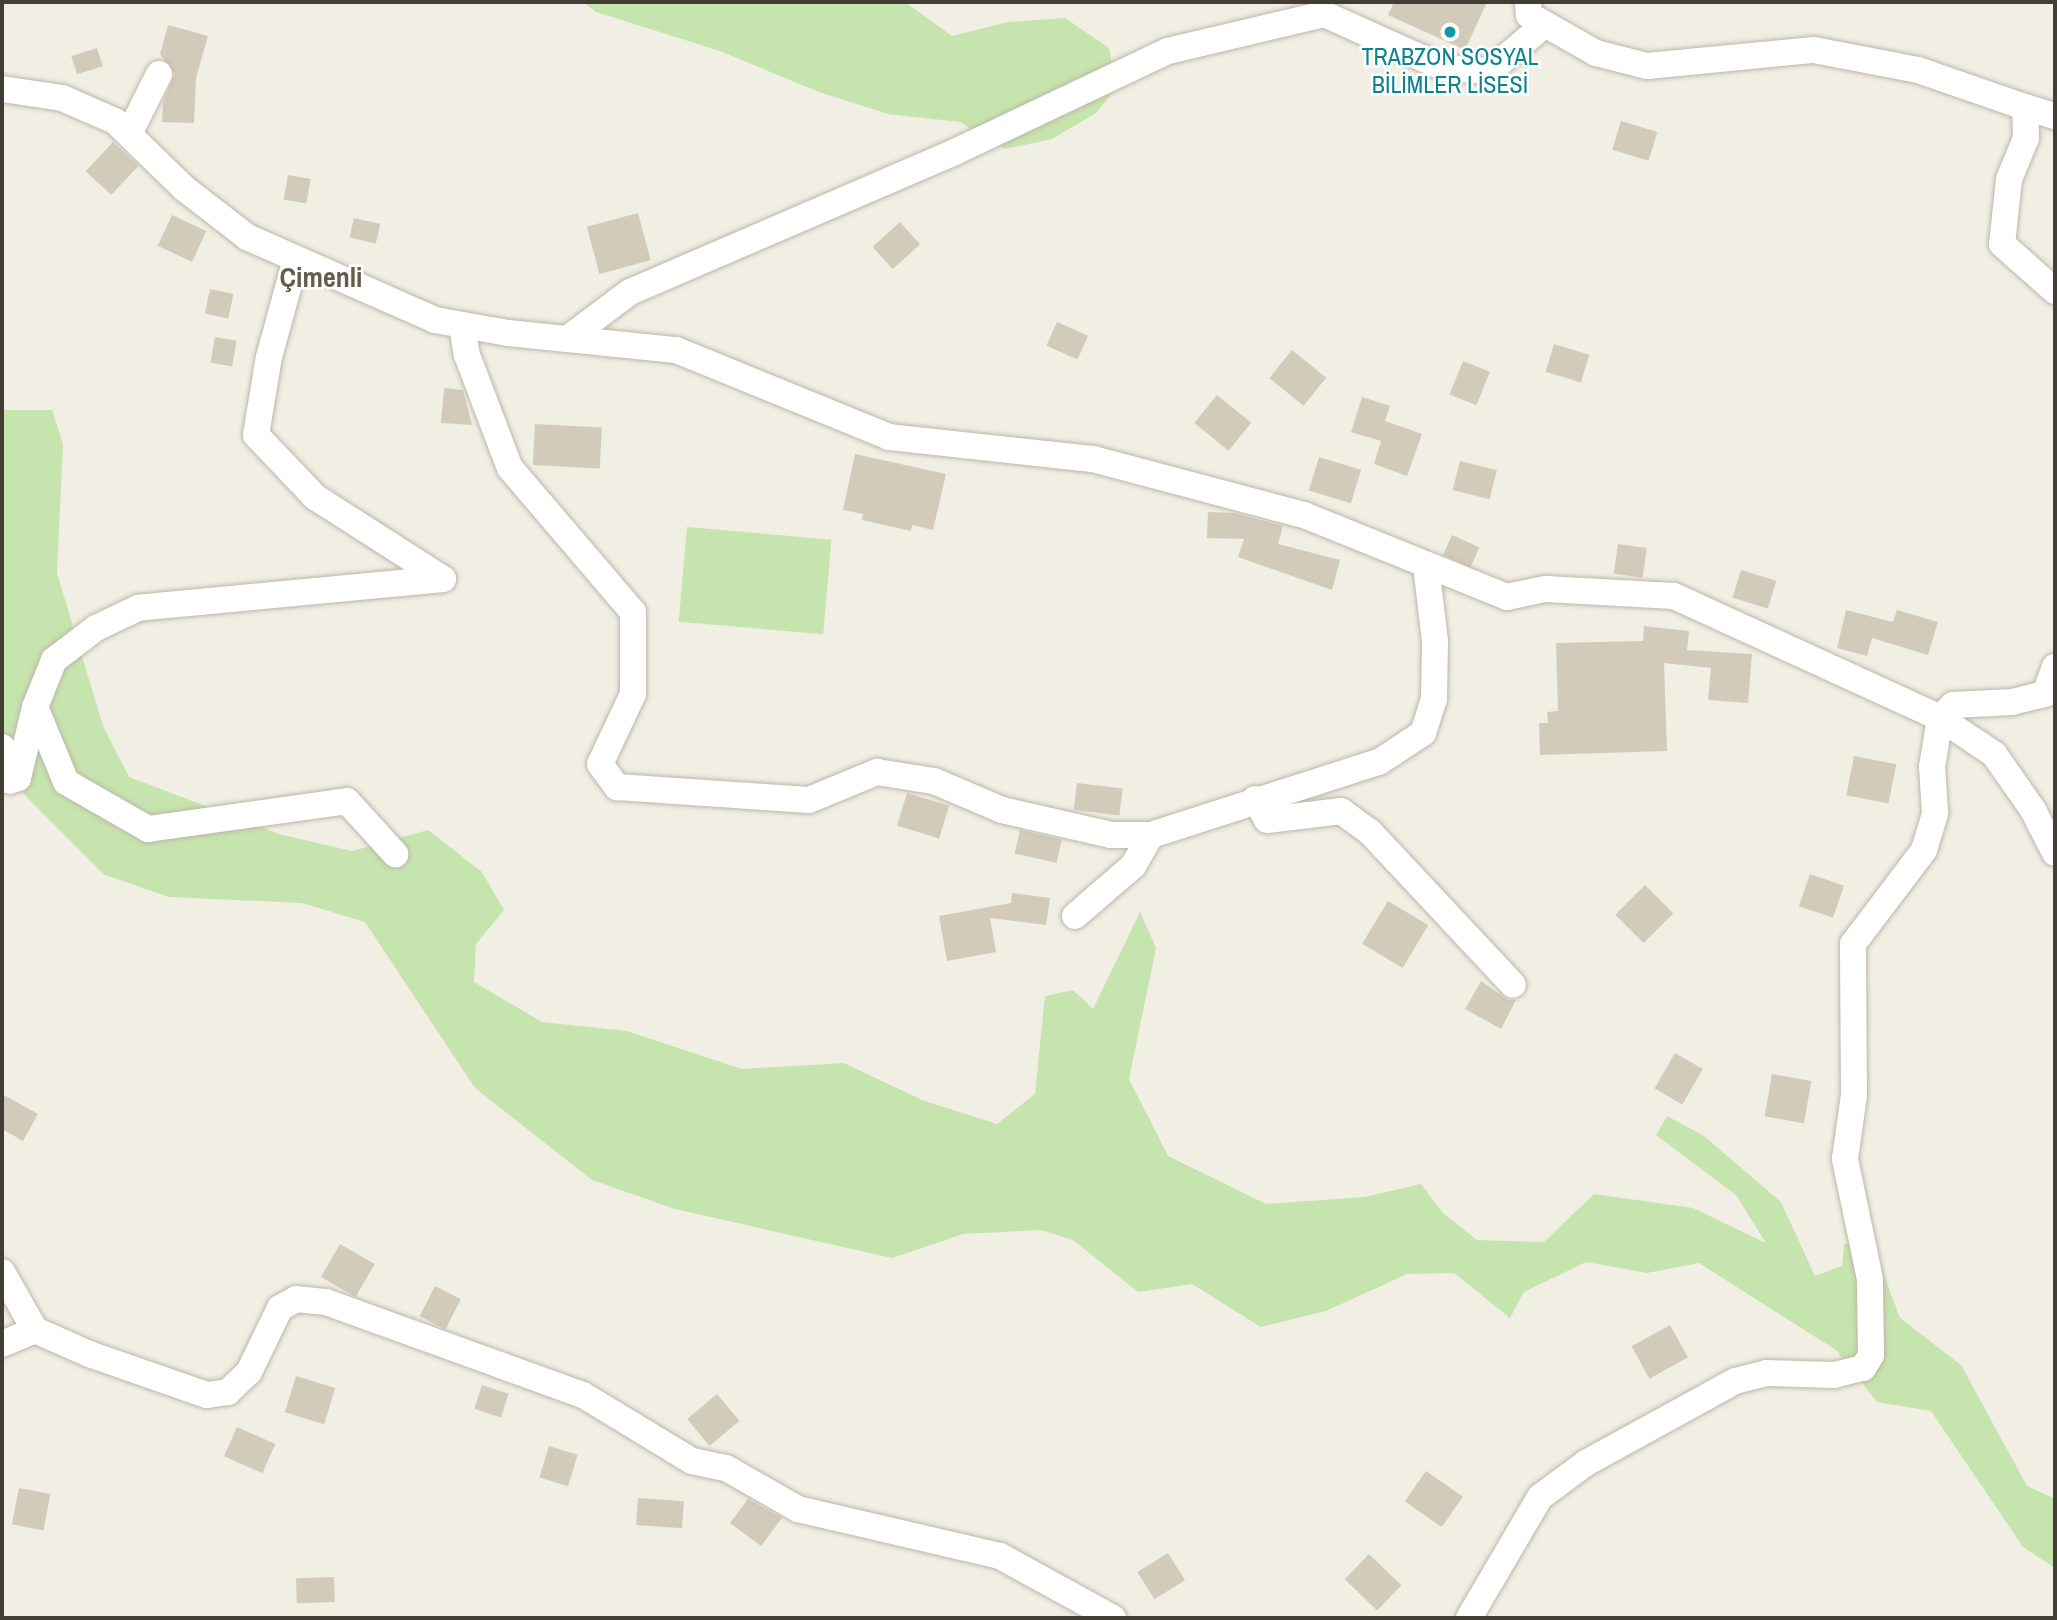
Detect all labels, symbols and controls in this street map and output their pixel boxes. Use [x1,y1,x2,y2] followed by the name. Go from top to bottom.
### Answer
[1442,24,1458,40] marker: TRABZON SOSYAL BİLİMLER LİSESİ
[1362,43,1538,99] place label: TRABZON SOSYAL BİLİMLER LİSESİ
[280,260,362,294] district label: Çimenli

